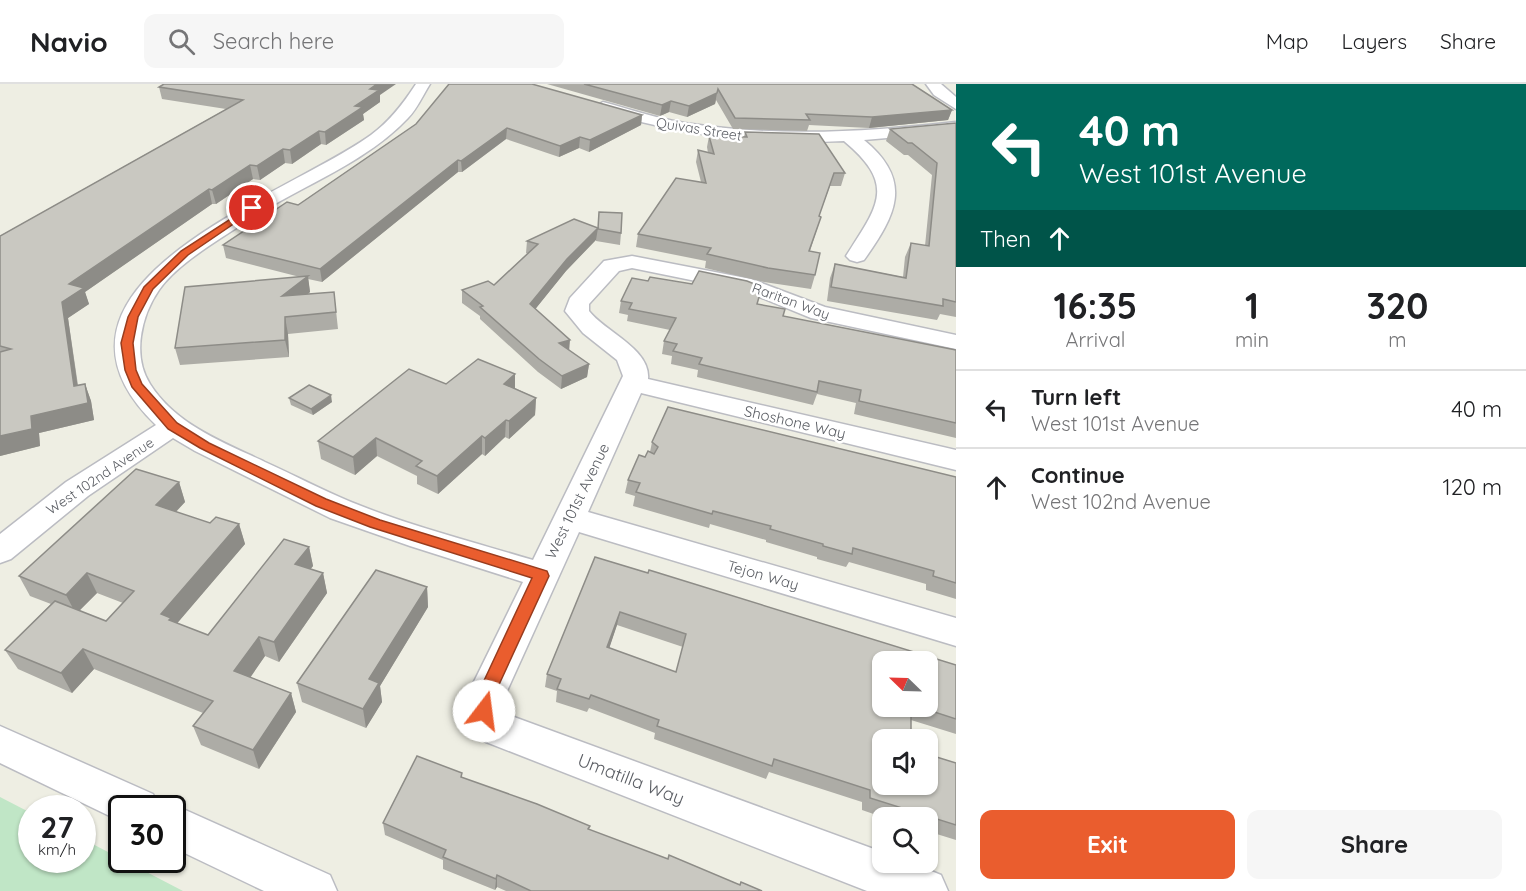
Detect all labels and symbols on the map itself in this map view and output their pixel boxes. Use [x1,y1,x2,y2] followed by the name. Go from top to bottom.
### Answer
[655,113,743,145] street label: Quivas Street
[226,182,277,233] pin
[750,279,832,323] street label: Raritan Way
[742,401,848,443] street label: Shoshone Way
[43,433,157,519] street label: West 102nd Avenue
[541,440,613,562] street label: West 101st Avenue
[725,556,801,594] street label: Tejon Way
[872,651,938,717] north arrow
[452,679,516,743] position arrow
[574,748,688,810] street label: Umatilla Way
[108,795,186,873] speed limit sign: 30

